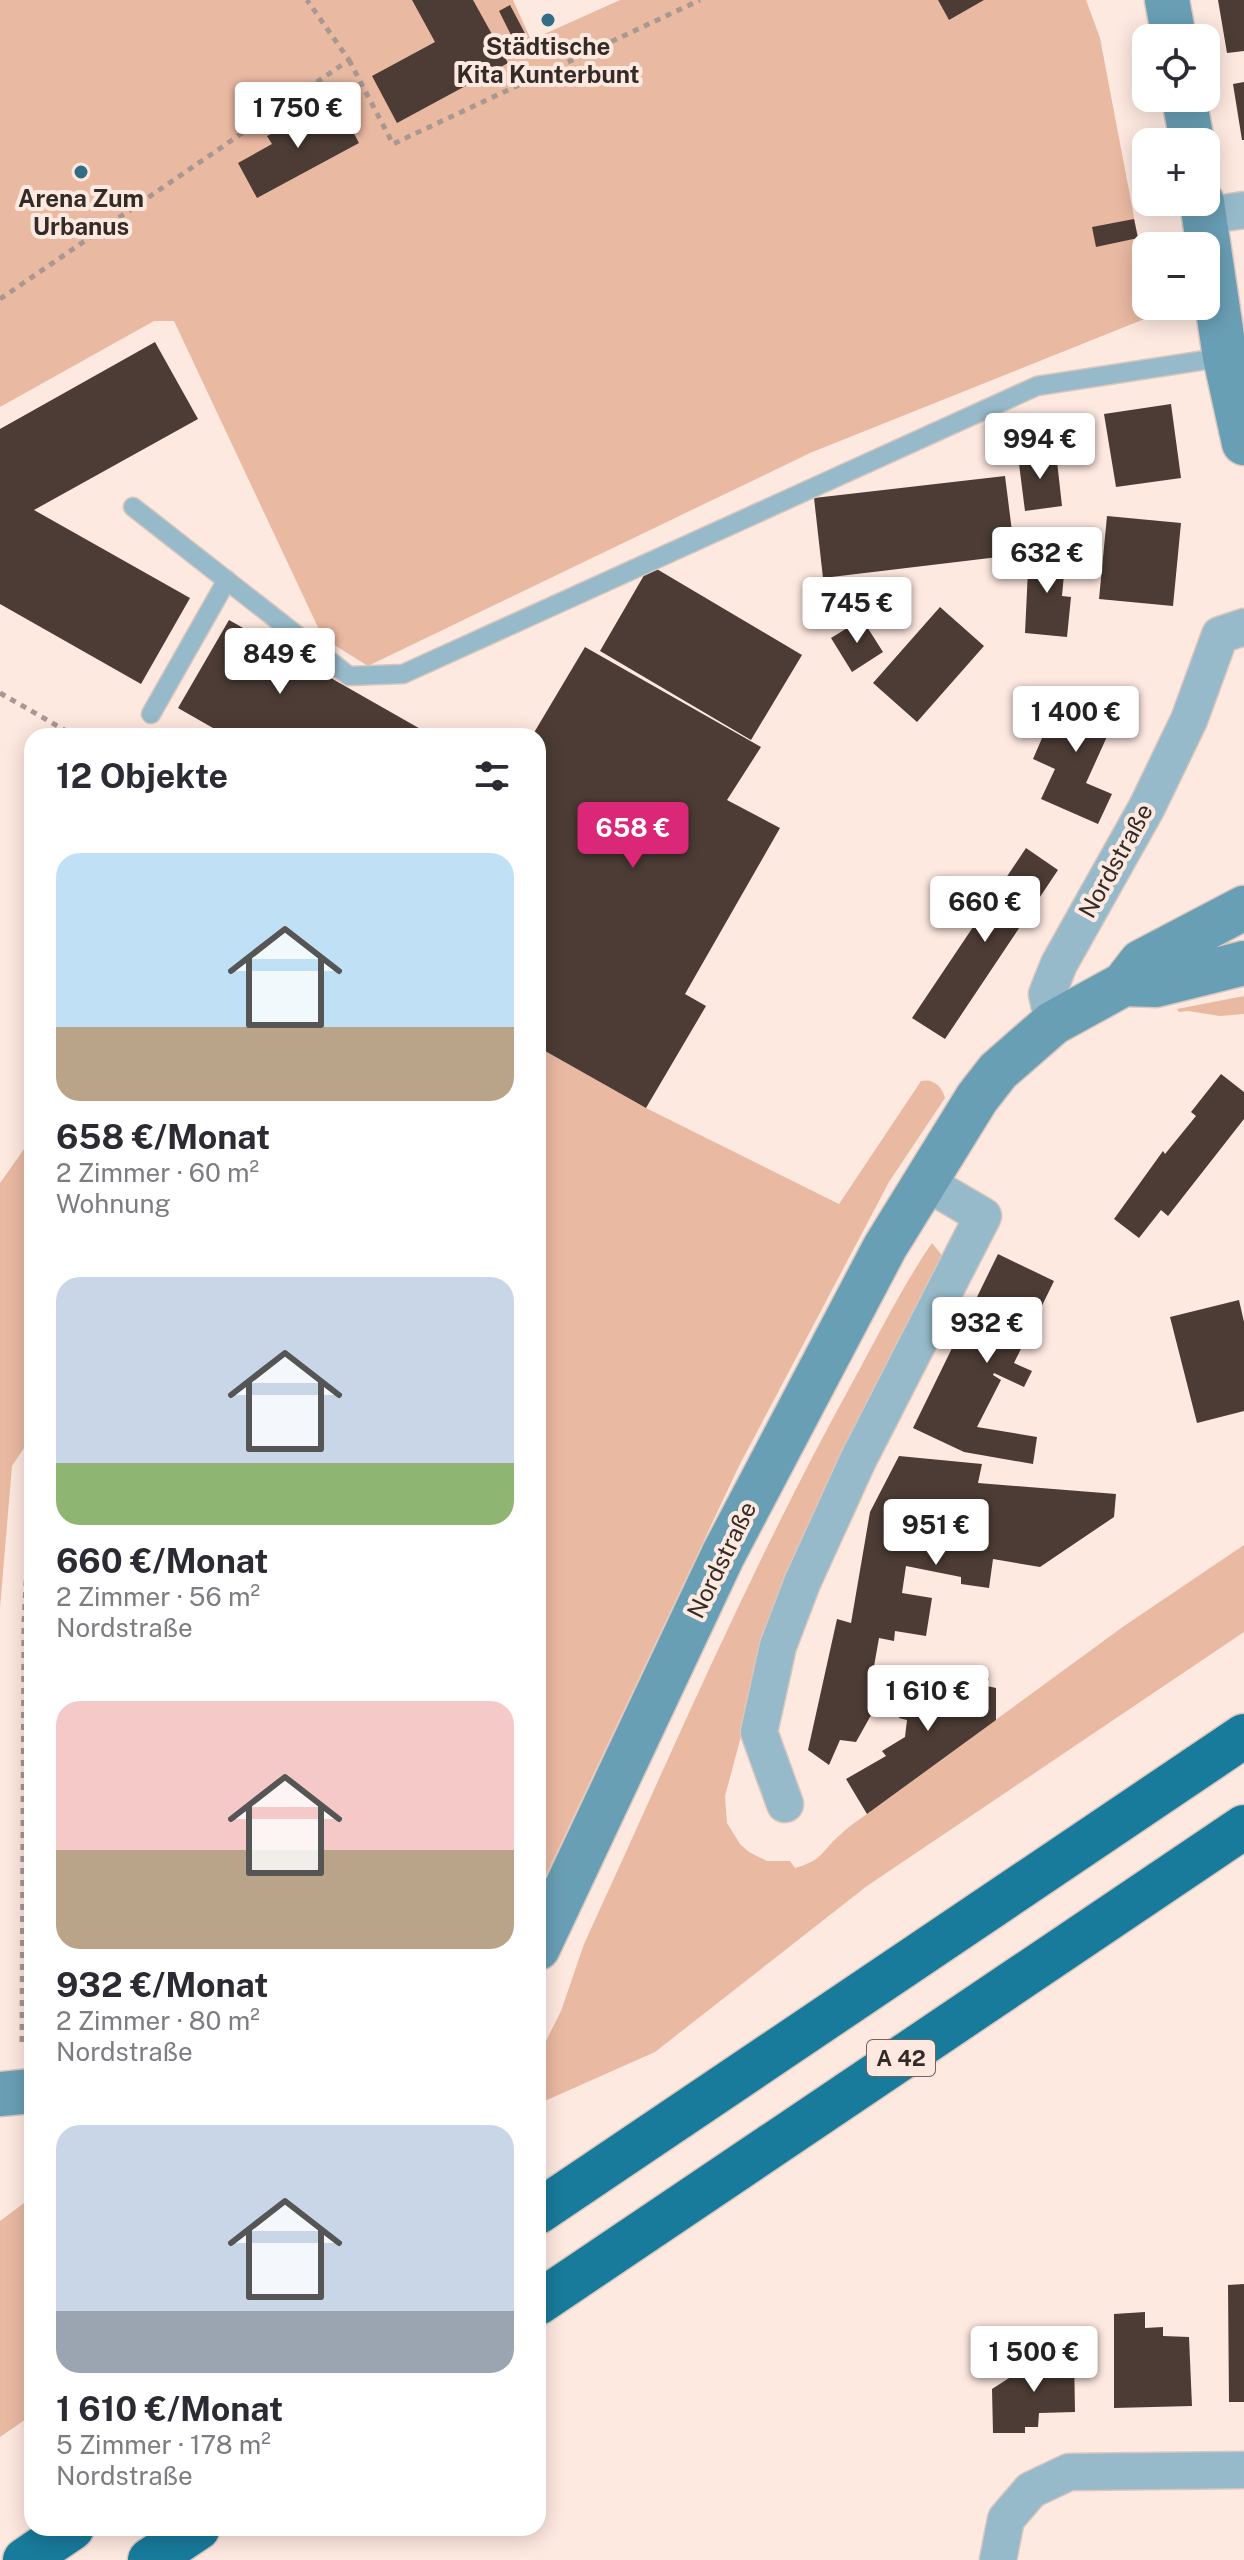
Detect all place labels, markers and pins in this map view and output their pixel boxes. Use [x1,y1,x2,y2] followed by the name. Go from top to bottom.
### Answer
[539,11,557,29] marker: Städtische Kita Kunterbunt
[456,32,640,88] place label: Städtische Kita Kunterbunt
[224,82,372,150] pin: 1 750 €
[72,163,90,181] marker: Arena Zum Urbanus
[18,184,144,240] place label: Arena Zum Urbanus
[984,413,1096,481] pin: 994 €
[991,527,1103,595] pin: 632 €
[801,577,913,645] pin: 745 €
[224,628,336,696] pin: 849 €
[1002,686,1150,754] pin: 1 400 €
[577,802,689,870] pin: 658 €
[929,876,1041,944] pin: 660 €
[931,1297,1043,1365] pin: 932 €
[880,1499,992,1567] pin: 951 €
[854,1665,1002,1733] pin: 1 610 €
[960,2326,1108,2394] pin: 1 500 €

